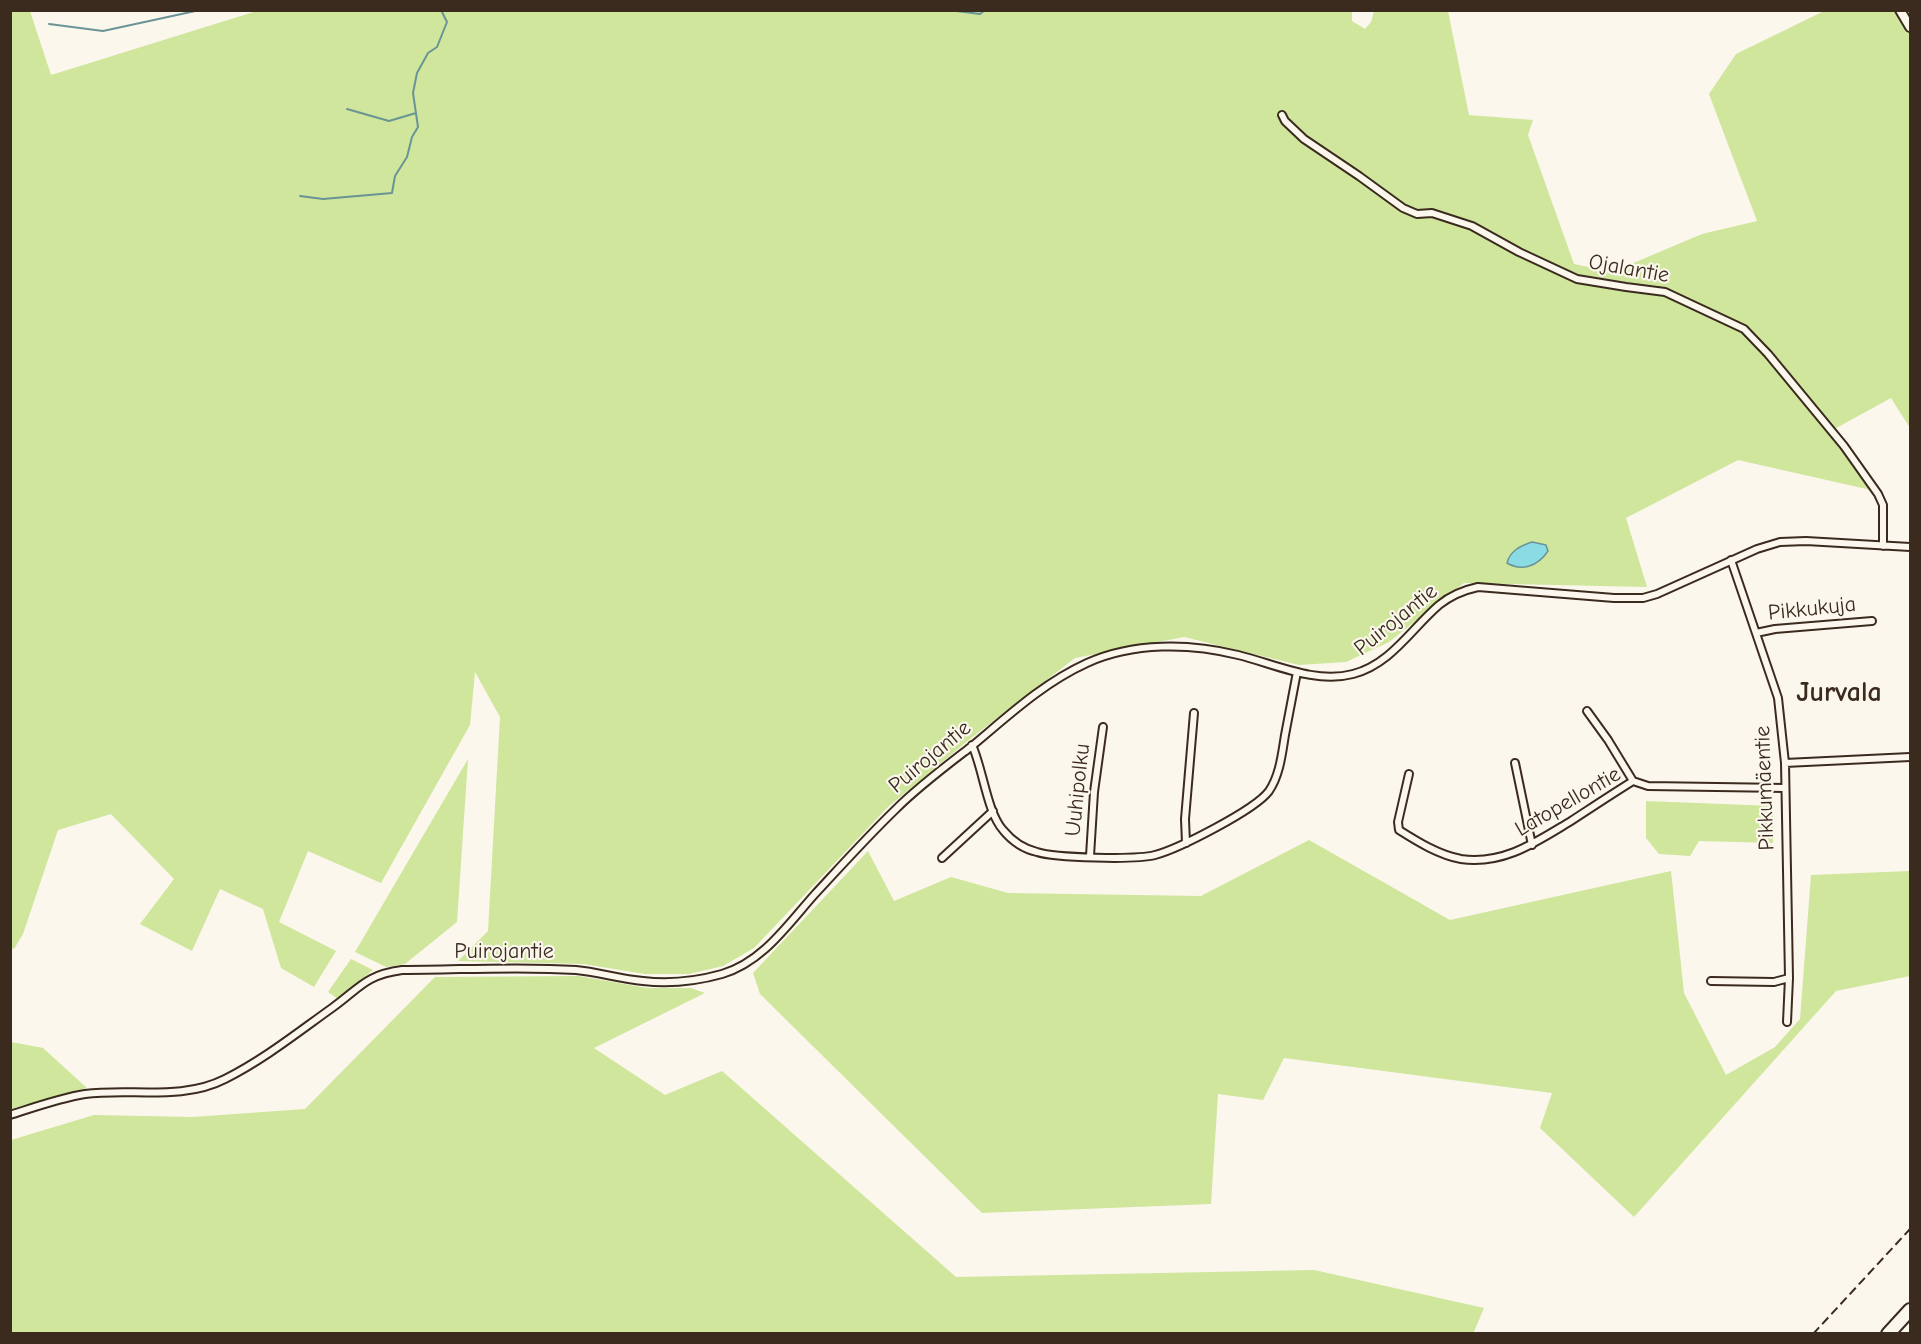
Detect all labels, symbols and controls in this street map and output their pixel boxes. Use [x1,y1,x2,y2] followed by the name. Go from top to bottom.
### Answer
[1587,249,1671,289] street label: Ojalantie
[1349,578,1443,662] street label: Puirojantie
[1767,591,1857,627] street label: Pikkukuja
[1796,676,1882,710] district label: Jurvala
[883,715,977,799] street label: Puirojantie
[1750,725,1780,851] street label: Pikkumäentie
[1060,742,1096,838] street label: Uuhipolku
[1510,761,1626,843] street label: Latopellontie
[454,939,554,965] street label: Puirojantie

